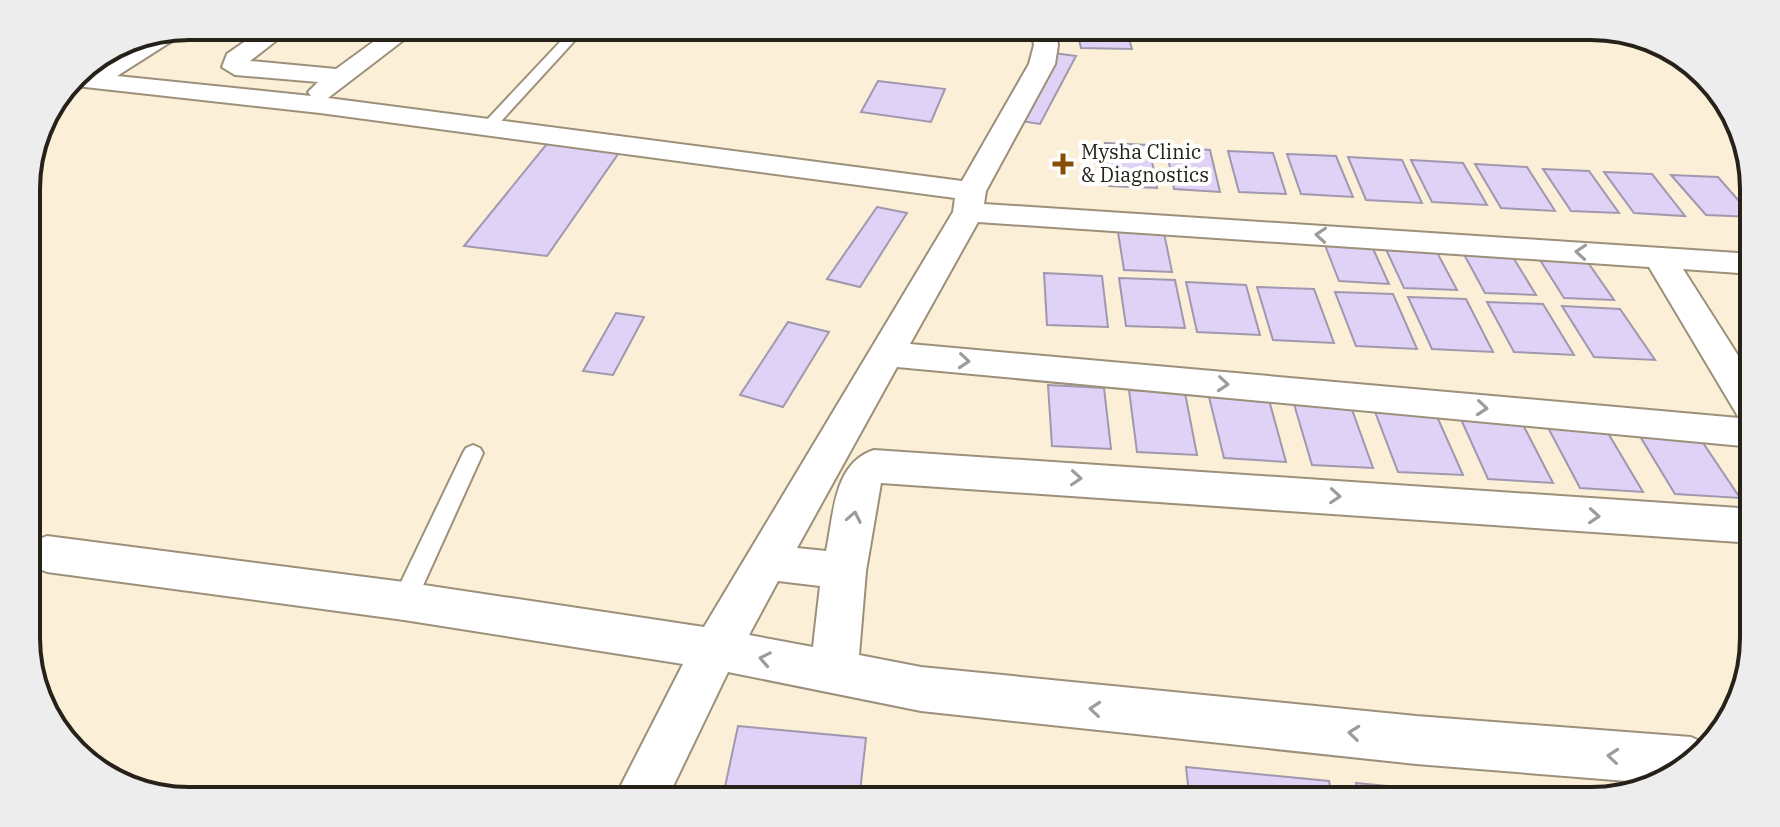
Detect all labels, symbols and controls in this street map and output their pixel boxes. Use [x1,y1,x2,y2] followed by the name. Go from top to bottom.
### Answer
[1081,138,1209,188] place label: Mysha Clinic & Diagnostics
[1052,153,1074,175] marker: Mysha Clinic & Diagnostics
[1314,227,1327,244] one-way arrow
[1574,244,1587,261] one-way arrow
[958,352,971,369] one-way arrow
[1217,376,1230,393] one-way arrow
[1476,399,1489,416] one-way arrow
[1070,469,1083,486] one-way arrow
[1329,487,1342,504] one-way arrow
[1588,507,1601,524] one-way arrow
[845,510,862,523] one-way arrow
[758,651,772,668] one-way arrow
[1088,701,1101,718] one-way arrow
[1347,725,1360,742] one-way arrow
[1606,748,1619,765] one-way arrow

